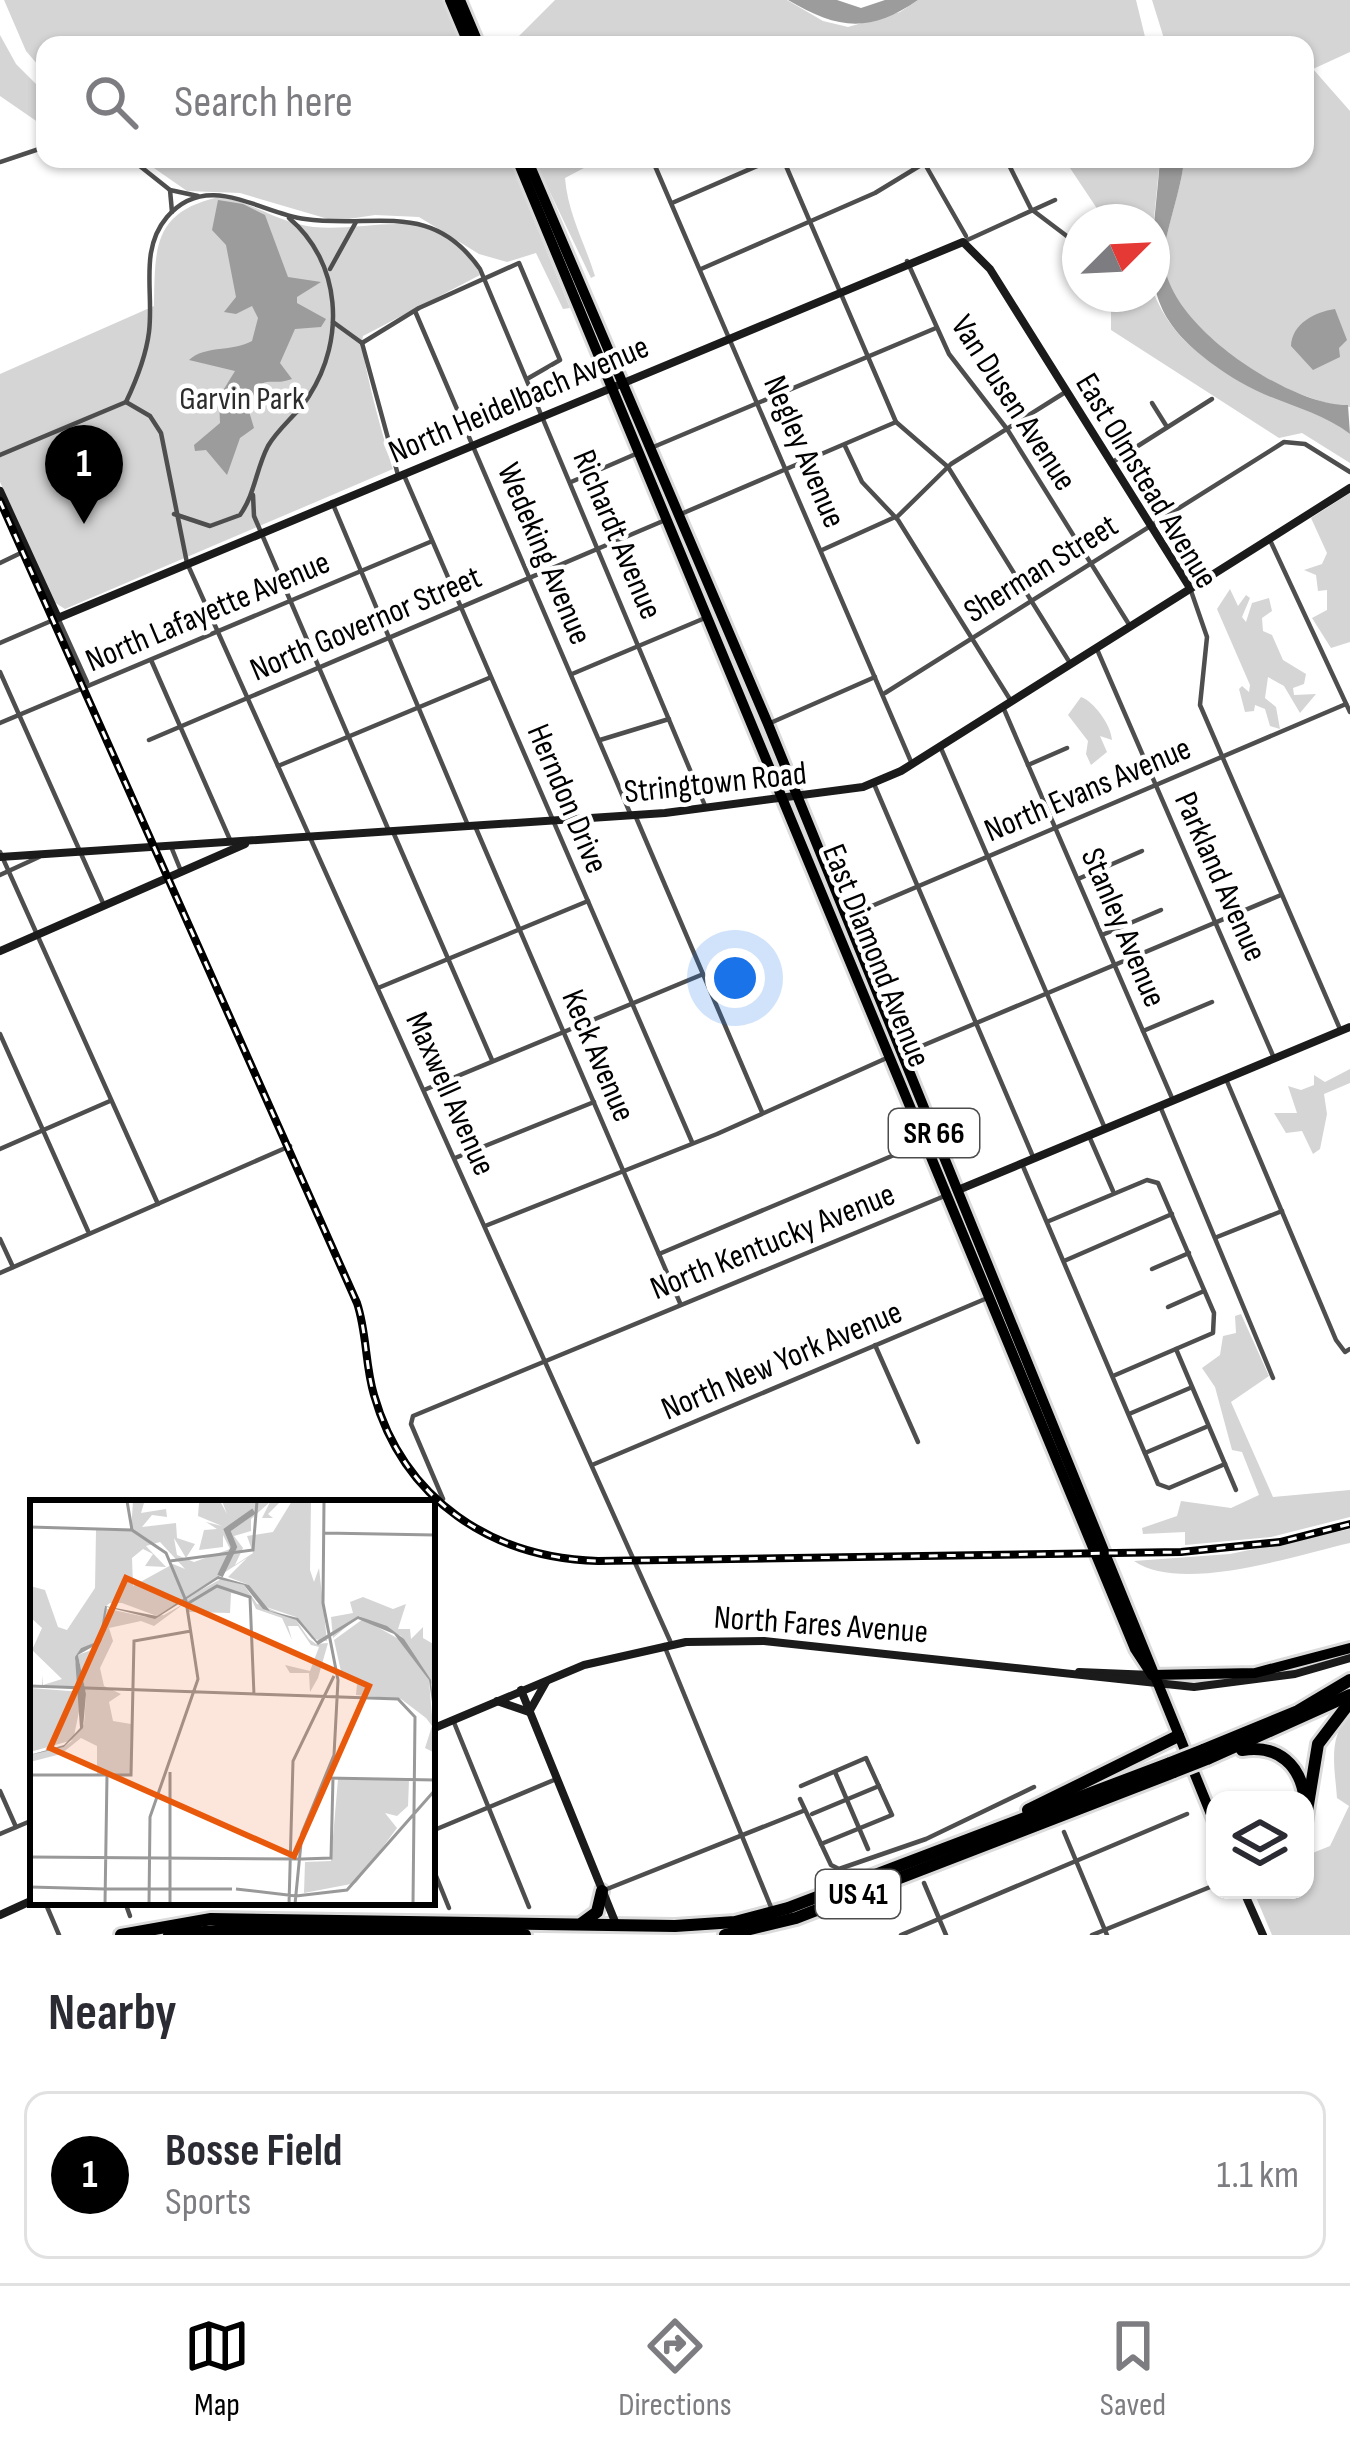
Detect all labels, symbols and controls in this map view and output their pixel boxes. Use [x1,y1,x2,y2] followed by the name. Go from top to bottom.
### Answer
[36,36,1314,168] search box
[78,69,144,135] icon: search
[174,75,353,130] text: Search here
[1062,204,1170,312] north arrow
[942,308,1085,498] street label: Van Dusen Avenue
[383,327,655,473] street label: North Heidelbach Avenue
[1066,366,1226,596] street label: East Olmstead Avenue
[754,370,854,534] street label: Negley Avenue
[179,379,305,419] park label: Garvin Park
[45,425,123,524] pin: 1
[564,444,671,625] street label: Richardt Avenue
[488,457,600,651] street label: Wedeking Avenue
[957,506,1125,632] street label: Sherman Street
[80,542,336,681] street label: North Lafayette Avenue
[244,557,487,691] street label: North Governor Street
[518,718,616,879] street label: Herndon Drive
[979,728,1197,851] street label: North Evans Avenue
[622,754,808,812] street label: Stringtown Road
[1165,786,1275,968] street label: Parkland Avenue
[813,839,939,1073] street label: East Diamond Avenue
[1072,842,1175,1013] street label: Stanley Avenue
[705,948,765,1008] your location
[553,984,644,1128] street label: Keck Avenue
[396,1006,504,1182] street label: Maxwell Avenue
[889,1109,979,1157] road number: SR 66
[645,1175,901,1309] street label: North Kentucky Avenue
[656,1292,908,1430] street label: North New York Avenue
[30,1500,435,1905] inset map
[713,1598,929,1652] street label: North Fares Avenue
[1206,1791,1314,1899] map controls
[1206,1791,1314,1899] button: layers
[816,1870,900,1918] road number: US 41
[48,1983,177,2044] text: Nearby
[165,2124,342,2179] text: Bosse Field
[82,2152,98,2199] text: 1
[1217,2152,1299,2199] text: 1.1 km
[165,2179,251,2226] text: Sports
[184,2313,250,2425] tab: Map
[618,2313,732,2425] tab: Directions
[1100,2313,1166,2425] tab: Saved

